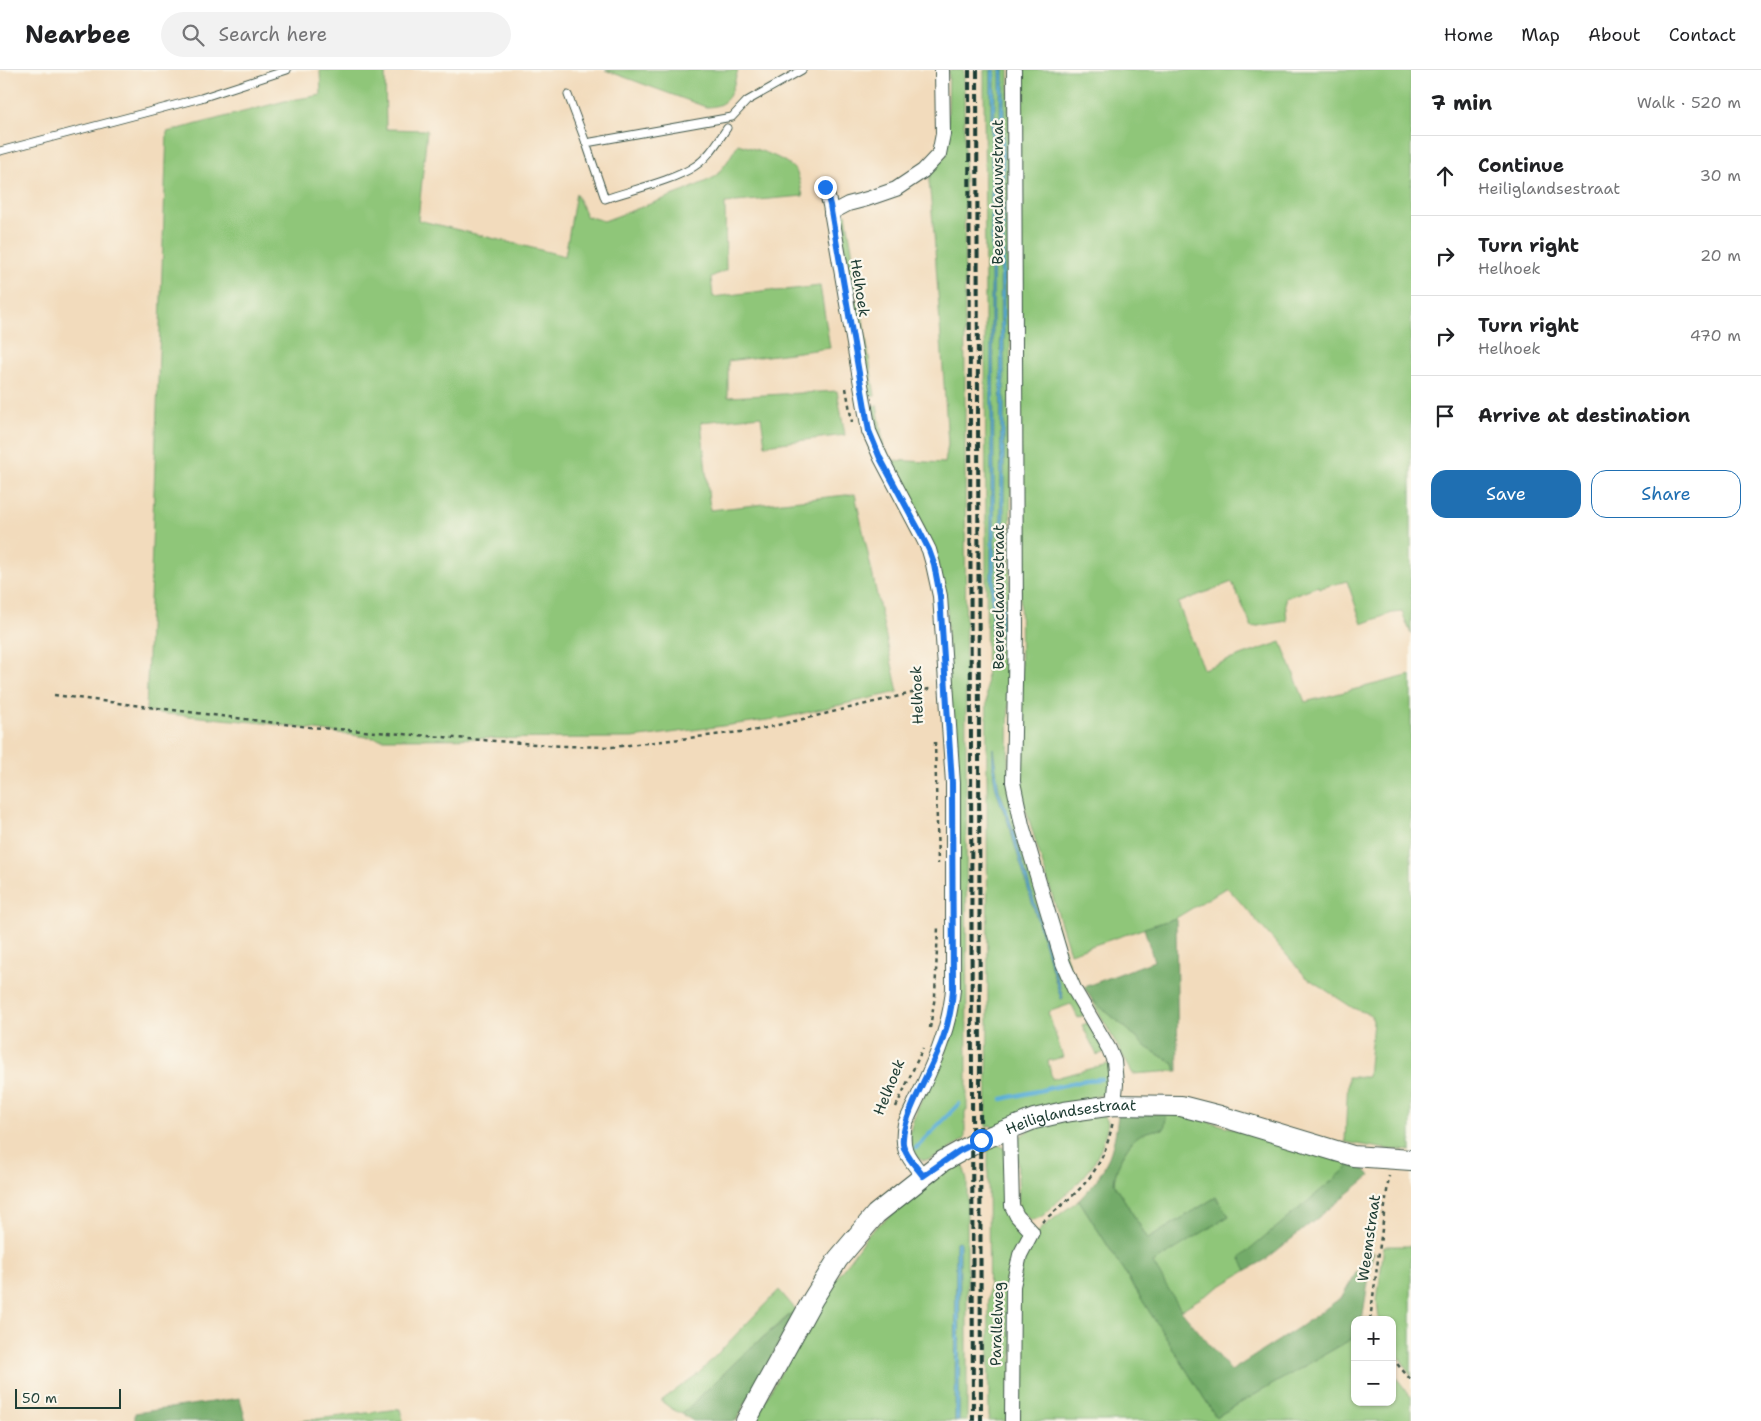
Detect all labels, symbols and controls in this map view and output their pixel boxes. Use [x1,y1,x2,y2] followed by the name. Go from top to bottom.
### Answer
[161,12,511,57] search box
[25,19,131,51] text: Nearbee
[179,21,207,49] icon: search
[219,22,327,47] text: Search here
[1444,23,1493,47] text: Home
[1521,23,1560,47] text: Map
[1588,23,1641,47] text: About
[1669,23,1736,47] text: Contact
[1431,89,1492,117] text: 7 min
[1637,92,1741,113] text: Walk · 520 m
[988,119,1008,265] street label: Beerenclaauwstraat
[1478,153,1564,178] text: Continue
[1431,162,1459,190] icon: ahead
[1700,165,1741,186] text: 30 m
[814,176,837,199] route end
[1478,178,1620,199] text: Heiliglandsestraat
[1478,233,1579,258] text: Turn right
[1431,242,1459,270] icon: right
[1700,245,1741,266] text: 20 m
[846,257,874,319] street label: Helhoek
[1478,258,1541,279] text: Helhoek
[1478,313,1579,338] text: Turn right
[1431,322,1459,350] icon: right
[1690,325,1741,346] text: 470 m
[1478,338,1541,359] text: Helhoek
[1431,402,1459,430] icon: arrive
[1478,403,1690,428] text: Arrive at destination
[1431,470,1581,518] button: Save
[1591,470,1741,518] button: Share
[989,524,1009,670] street label: Beerenclaauwstraat
[906,665,928,725] street label: Helhoek
[869,1056,909,1118] street label: Helhoek
[1003,1095,1136,1139] street label: Heiliglandsestraat
[970,1129,993,1152] route start
[1353,1193,1385,1283] street label: Weemstraat
[986,1282,1008,1366] street label: Parallelweg
[1351,1316,1396,1406] map controls
[1351,1316,1396,1361] button: +
[1351,1361,1396,1406] button: −
[15,1386,121,1409] scale bar
[22,1389,57,1407] text: 50 m

